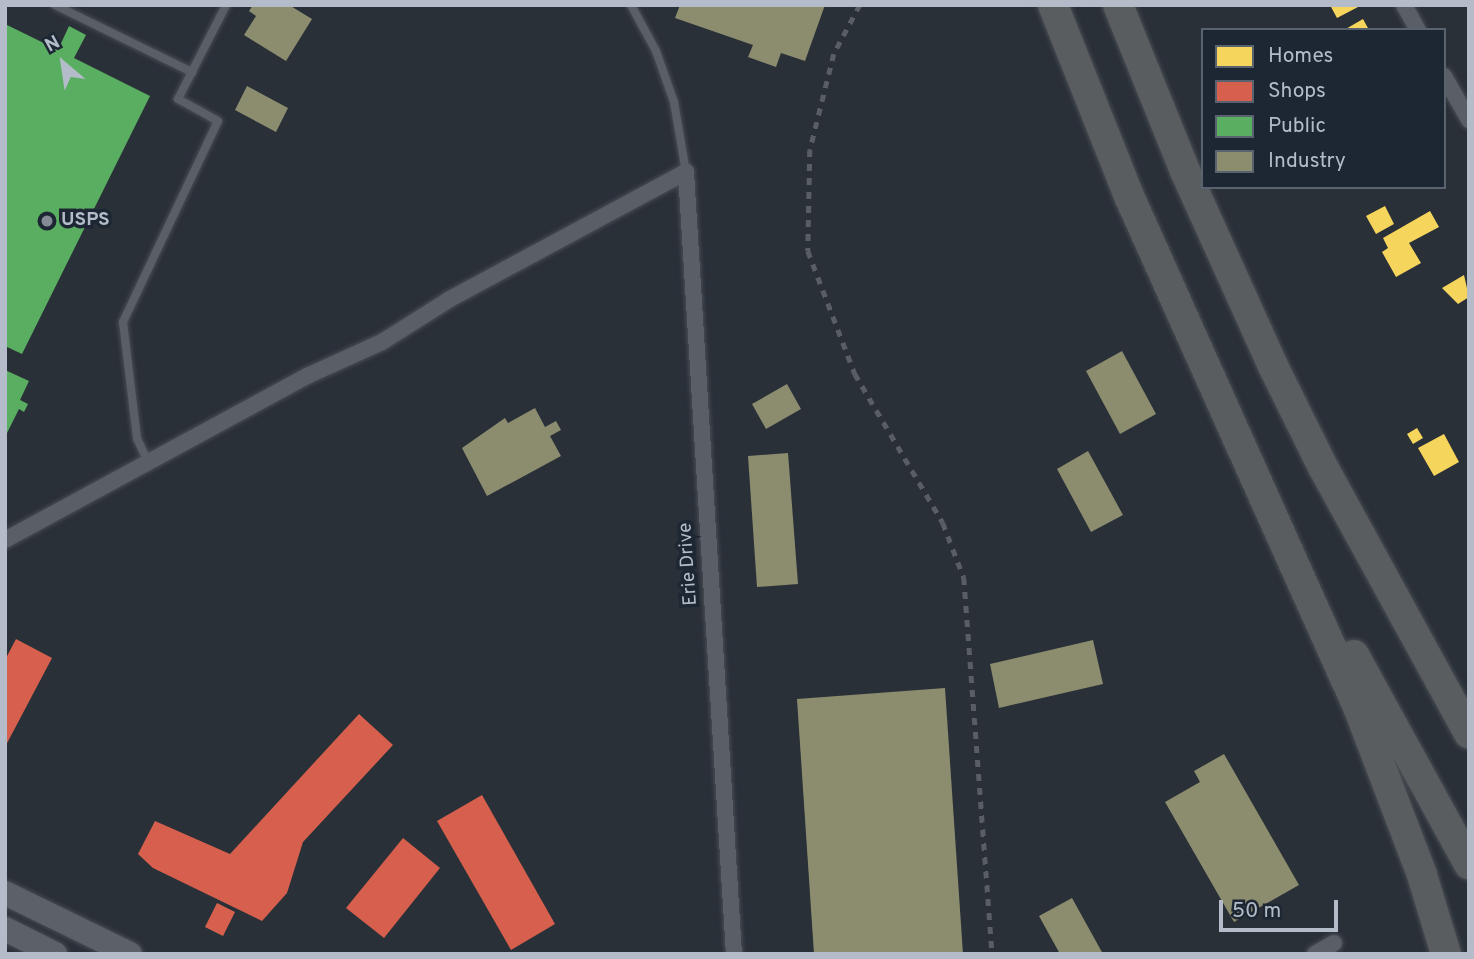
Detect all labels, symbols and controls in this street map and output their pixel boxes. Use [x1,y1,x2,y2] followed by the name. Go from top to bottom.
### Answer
[28,28,98,98] north arrow
[1201,28,1446,189] legend
[41,31,65,58] text: N
[1268,43,1333,70] text: Homes
[1268,78,1326,105] text: Shops
[1268,113,1326,140] text: Public
[1268,148,1346,175] text: Industry
[61,210,110,232] place label: USPS
[39,213,55,229] marker: USPS
[675,522,703,606] street label: Erie Drive
[1222,886,1341,930] scale bar
[1232,898,1281,925] text: 50 m

